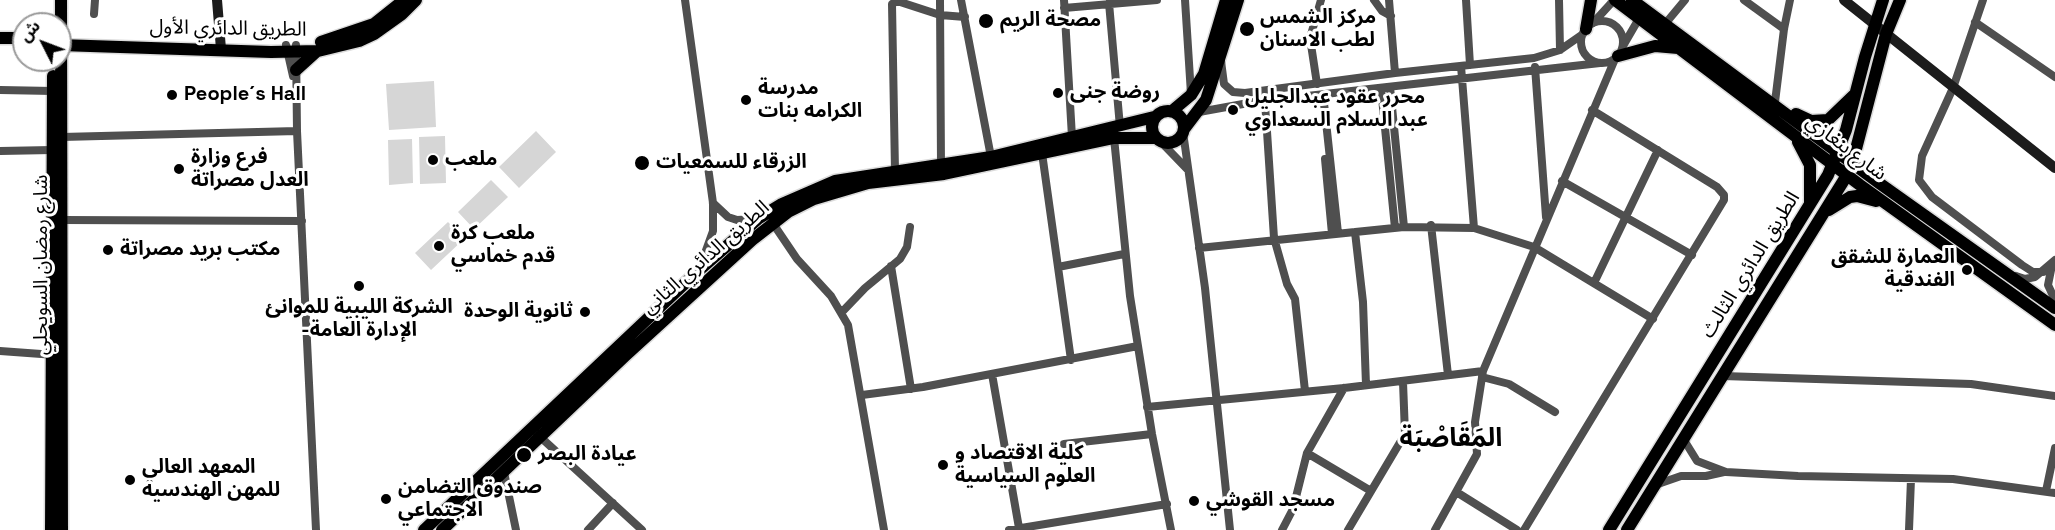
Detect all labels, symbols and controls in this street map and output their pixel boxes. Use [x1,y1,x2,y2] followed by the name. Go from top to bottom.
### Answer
[1260,6,1376,53] place label: مركز الشمس لطب الاسنان
[1000,9,1101,33] place label: مصحة الريم
[12,12,72,72] north arrow
[977,12,995,30] marker: مصحة الريم
[15,16,45,46] text: ش
[149,16,307,42] street label: الطريق الدائري الأول
[1238,20,1256,38] marker: مركز الشمس لطب الاسنان
[758,77,862,124] place label: مدرسة الكرامه بنات
[1070,81,1160,105] place label: روضة جنى
[184,83,306,107] place label: People´s Hall
[1051,86,1065,100] marker: روضة جنى
[1245,86,1428,133] place label: محرر عقود عبدالجليل عبد السلام السعداوي
[165,88,179,102] marker: People´s Hall
[739,93,753,107] marker: مدرسة الكرامه بنات
[1226,103,1240,117] marker: محرر عقود عبدالجليل عبد السلام السعداوي
[1801,110,1891,186] street label: شارع بنغازي
[191,146,309,193] place label: فرع وزارة العدل مصراتة
[445,148,497,172] place label: ملعب
[656,151,807,175] place label: الزرقاء للسمعيات
[426,153,440,167] marker: ملعب
[633,154,651,172] marker: الزرقاء للسمعيات
[172,162,186,176] marker: فرع وزارة العدل مصراتة
[30,175,54,355] street label: شارع رمضان السويحلي
[1696,187,1806,343] street label: الطريق الدائري الثالث
[637,196,775,320] street label: الطريق الدائري الثاني
[451,222,555,269] place label: ملعب كرة قدم خماسي
[120,238,280,262] place label: مكتب بريد مصراتة
[432,239,446,253] marker: ملعب كرة قدم خماسي
[101,243,115,257] marker: مكتب بريد مصراتة
[1831,246,1955,293] place label: العمارة للشقق الفندقية
[1960,263,1974,277] marker: العمارة للشقق الفندقية
[352,279,366,293] marker: الشركة الليبية للموانئ -الإدارة العامة
[265,296,453,343] place label: الشركة الليبية للموانئ -الإدارة العامة
[464,300,573,324] place label: ثانوية الوحدة
[578,305,592,319] marker: ثانوية الوحدة
[1400,423,1502,455] district label: المَقَاصْبَة
[955,442,1095,489] place label: كلية الاقتصاد و العلوم السياسية
[538,443,637,467] place label: عيادة البصر
[515,446,533,464] marker: عيادة البصر
[142,456,280,503] place label: المعهد العالي للمهن الهندسيه
[936,458,950,472] marker: كلية الاقتصاد و العلوم السياسية
[123,473,137,487] marker: المعهد العالي للمهن الهندسيه
[398,476,542,523] place label: صندوق التضامن الاجتماعي
[1206,489,1335,513] place label: مسجد القوشي
[379,492,393,506] marker: صندوق التضامن الاجتماعي
[1187,494,1201,508] marker: مسجد القوشي

